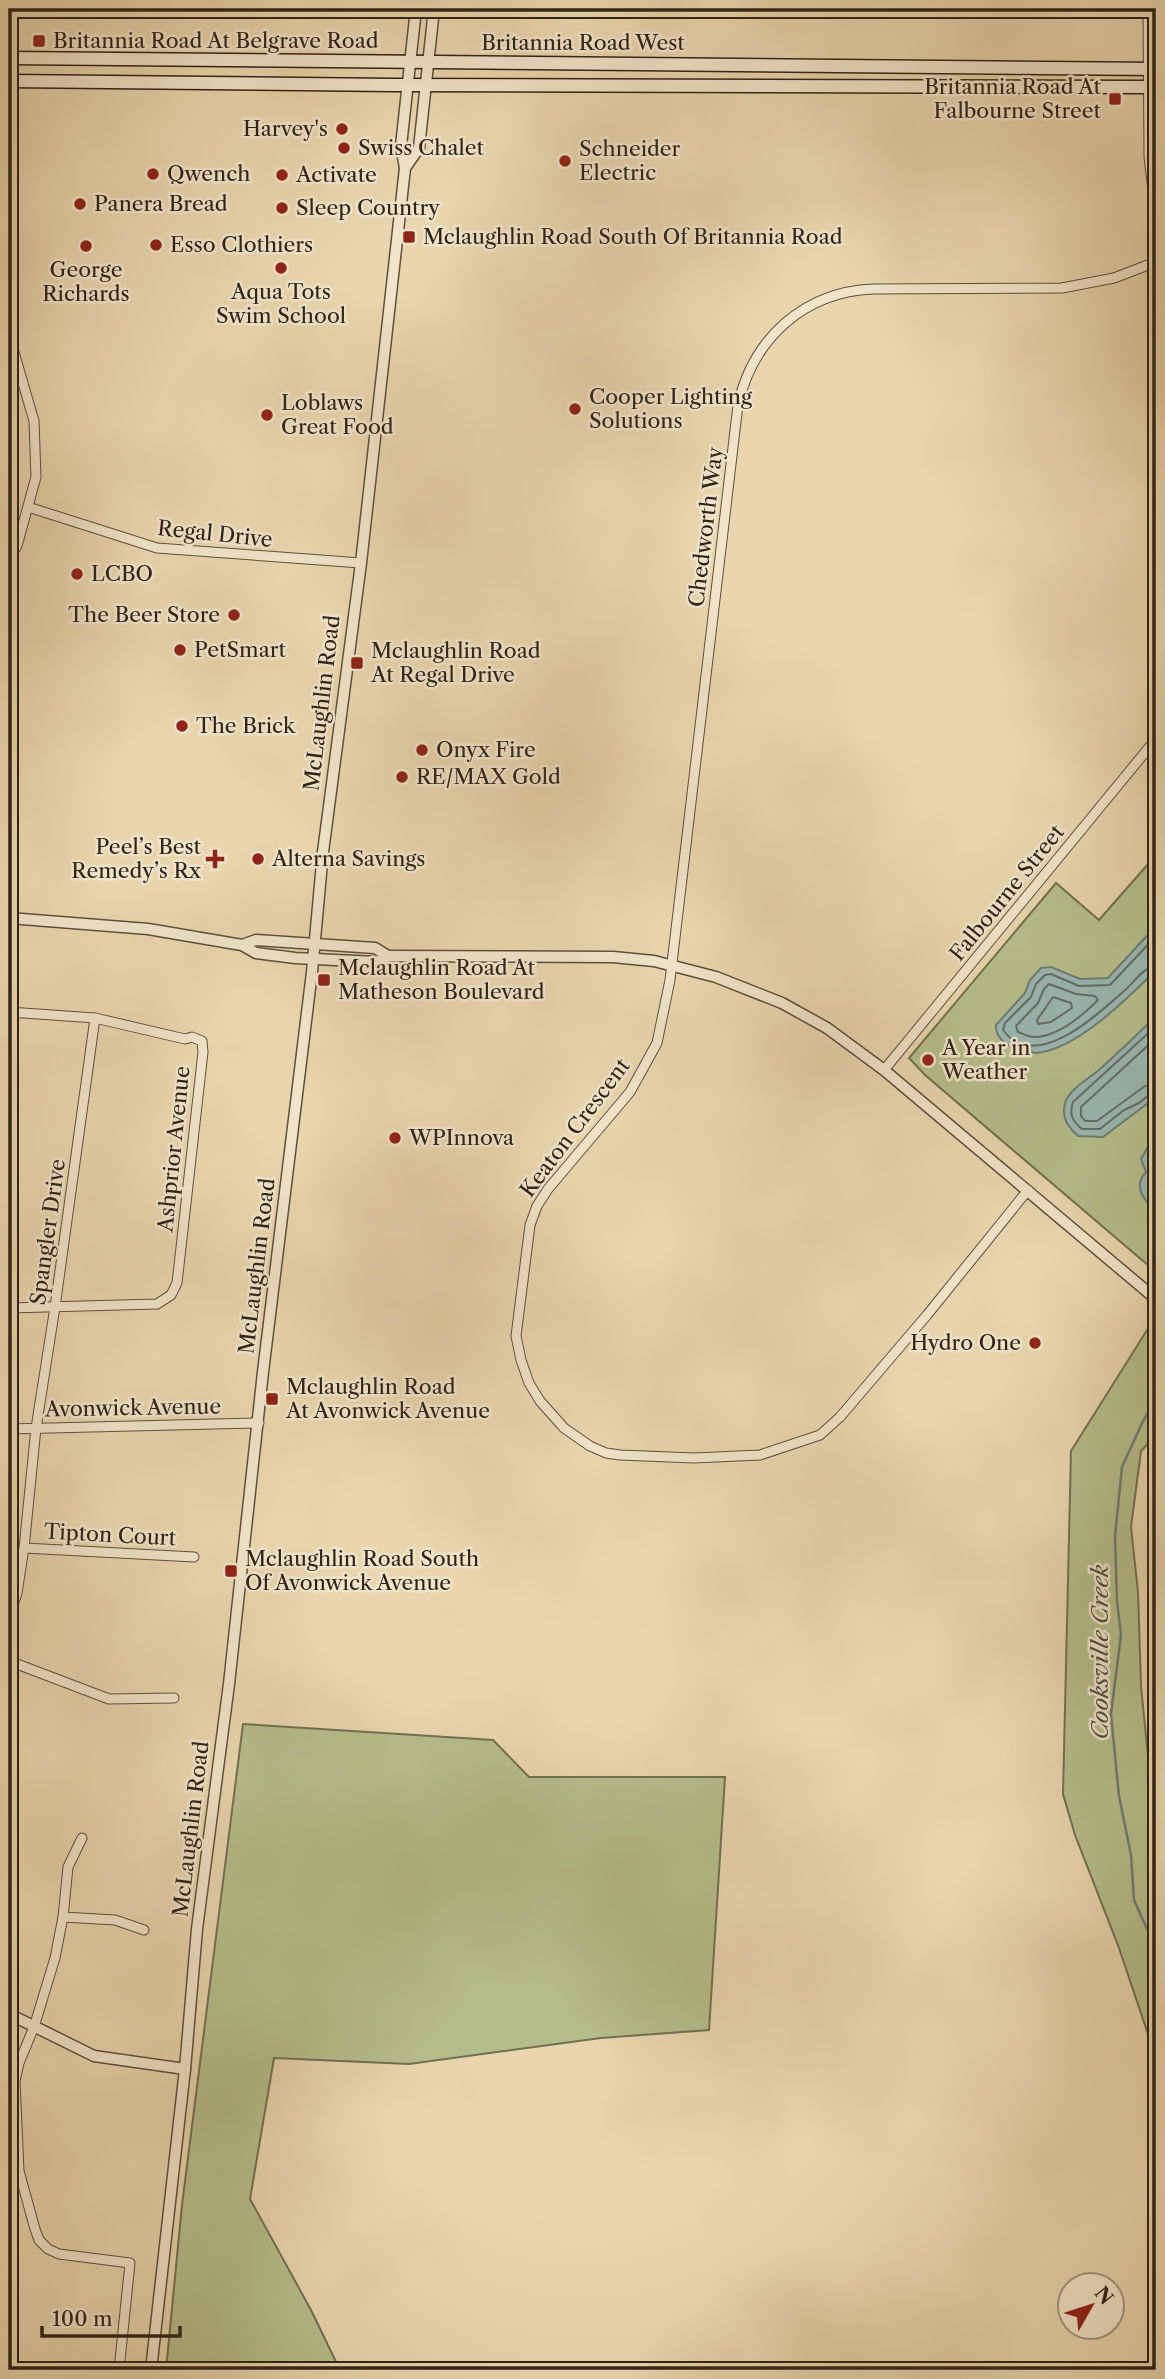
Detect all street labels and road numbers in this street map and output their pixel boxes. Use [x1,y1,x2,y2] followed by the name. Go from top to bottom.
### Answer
[481,30,685,55] street label: Britannia Road West
[683,445,728,608] street label: Chedworth Way
[156,515,274,552] street label: Regal Drive
[298,613,345,792] street label: McLaughlin Road
[944,819,1069,966] street label: Falbourne Street
[514,1053,635,1202] street label: Keaton Crescent
[152,1065,195,1234] street label: Ashprior Avenue
[25,1157,70,1307] street label: Spangler Drive
[233,1176,280,1355] street label: McLaughlin Road
[44,1393,221,1422] street label: Avonwick Avenue
[43,1519,177,1550] street label: Tipton Court
[167,1739,214,1918] street label: McLaughlin Road

